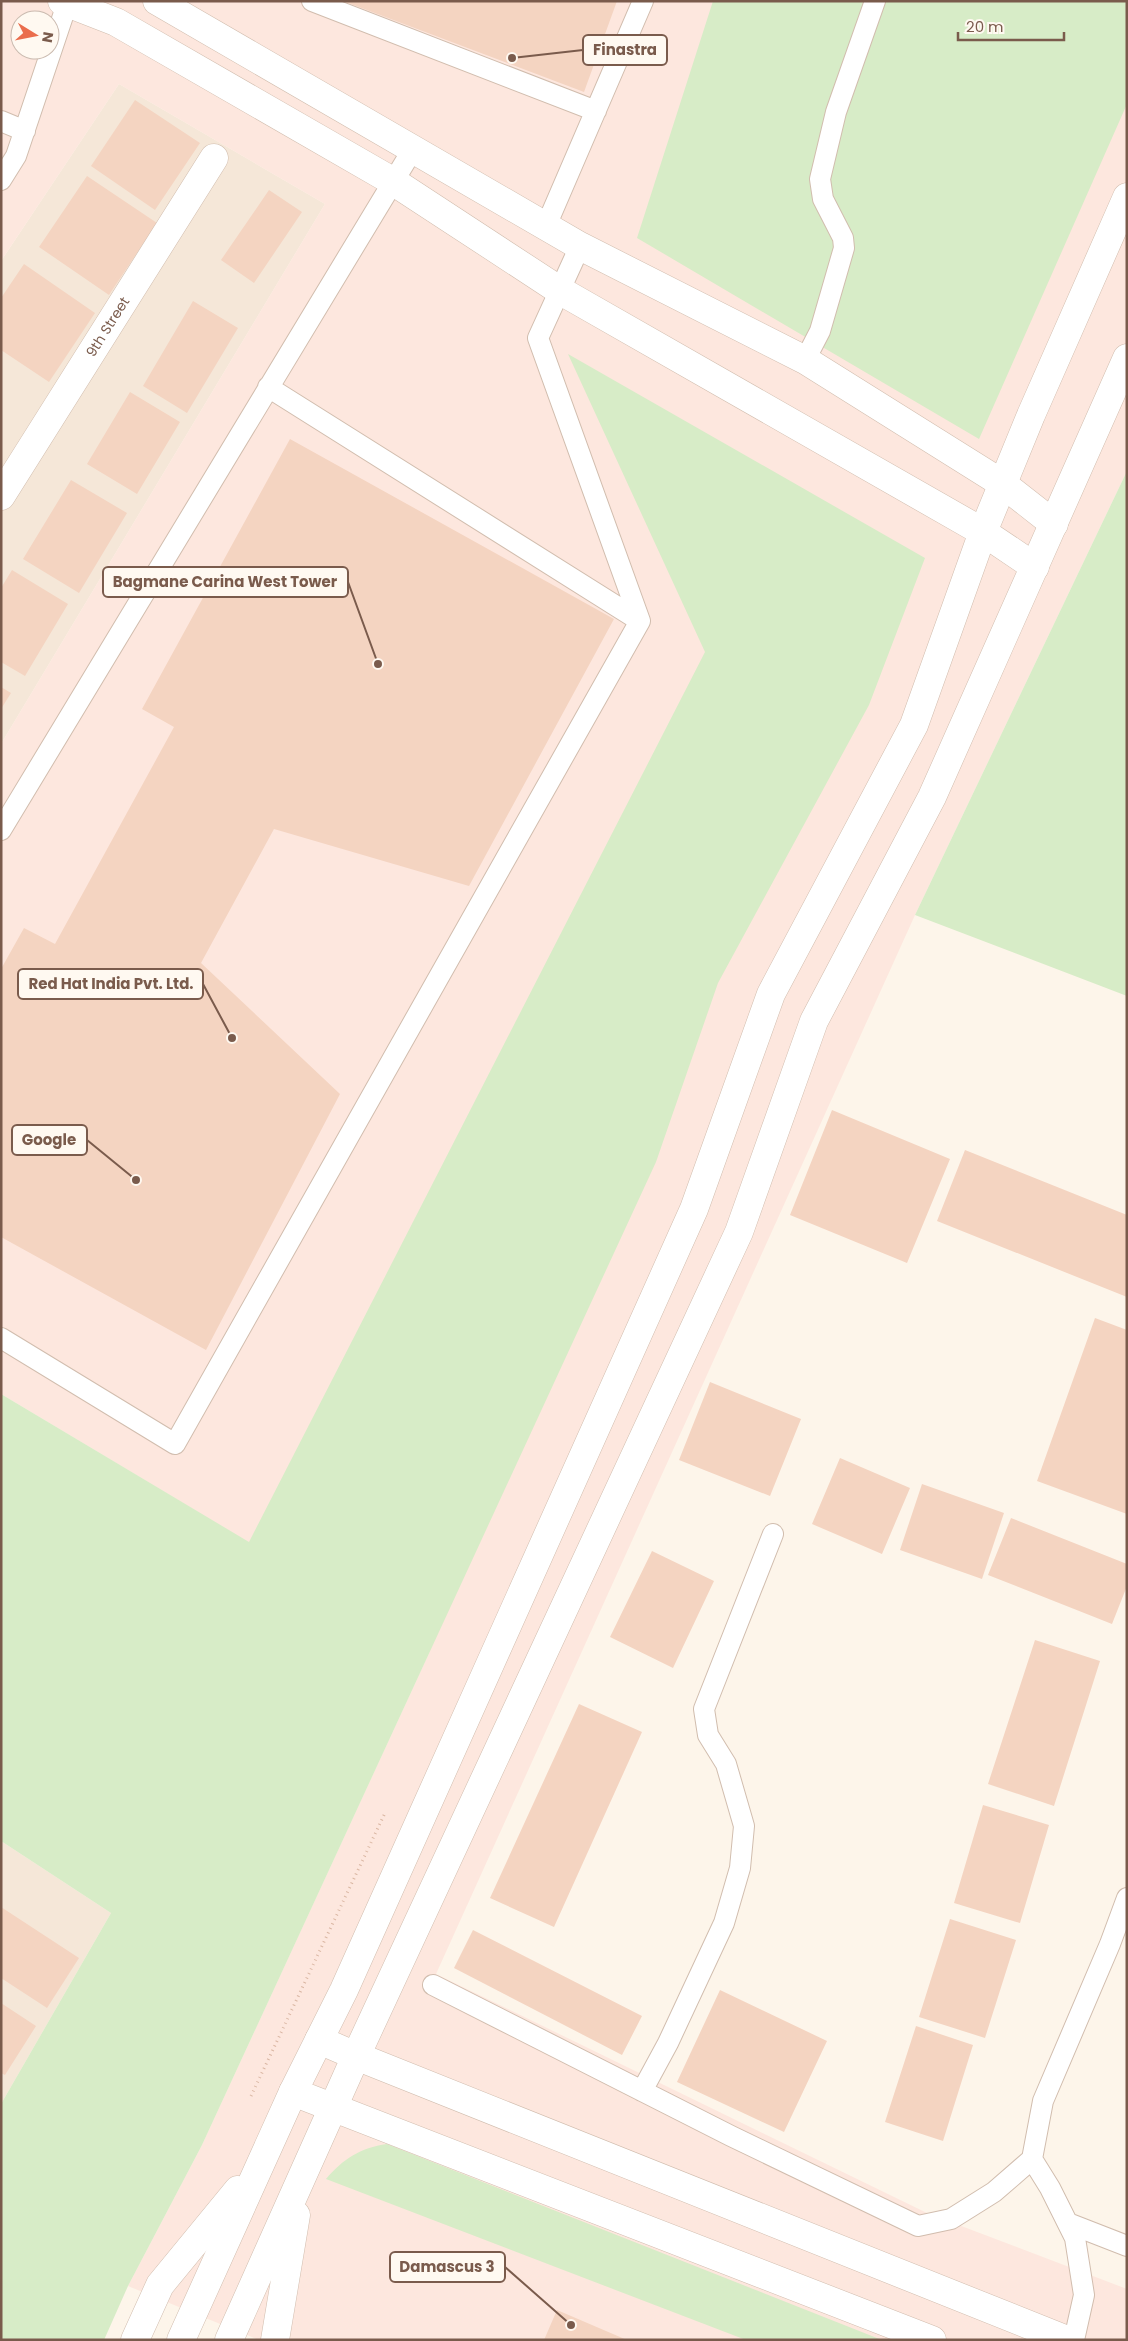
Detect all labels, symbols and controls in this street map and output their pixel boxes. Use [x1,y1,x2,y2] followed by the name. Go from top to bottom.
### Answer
[10,10,60,60] north arrow
[958,10,1064,42] scale bar
[966,16,1004,37] text: 20 m
[37,30,59,44] text: N
[583,35,667,65] callout: Finastra
[593,39,657,60] text: Finastra
[81,293,134,361] street label: 9th Street
[103,567,348,597] callout: Bagmane Carina West Tower
[113,571,338,592] text: Bagmane Carina West Tower
[18,969,203,999] callout: Red Hat India Pvt. Ltd.
[28,973,194,994] text: Red Hat India Pvt. Ltd.
[12,1125,87,1155] callout: Google
[22,1129,76,1150] text: Google
[390,2252,505,2282] callout: Damascus 3
[399,2256,495,2277] text: Damascus 3

